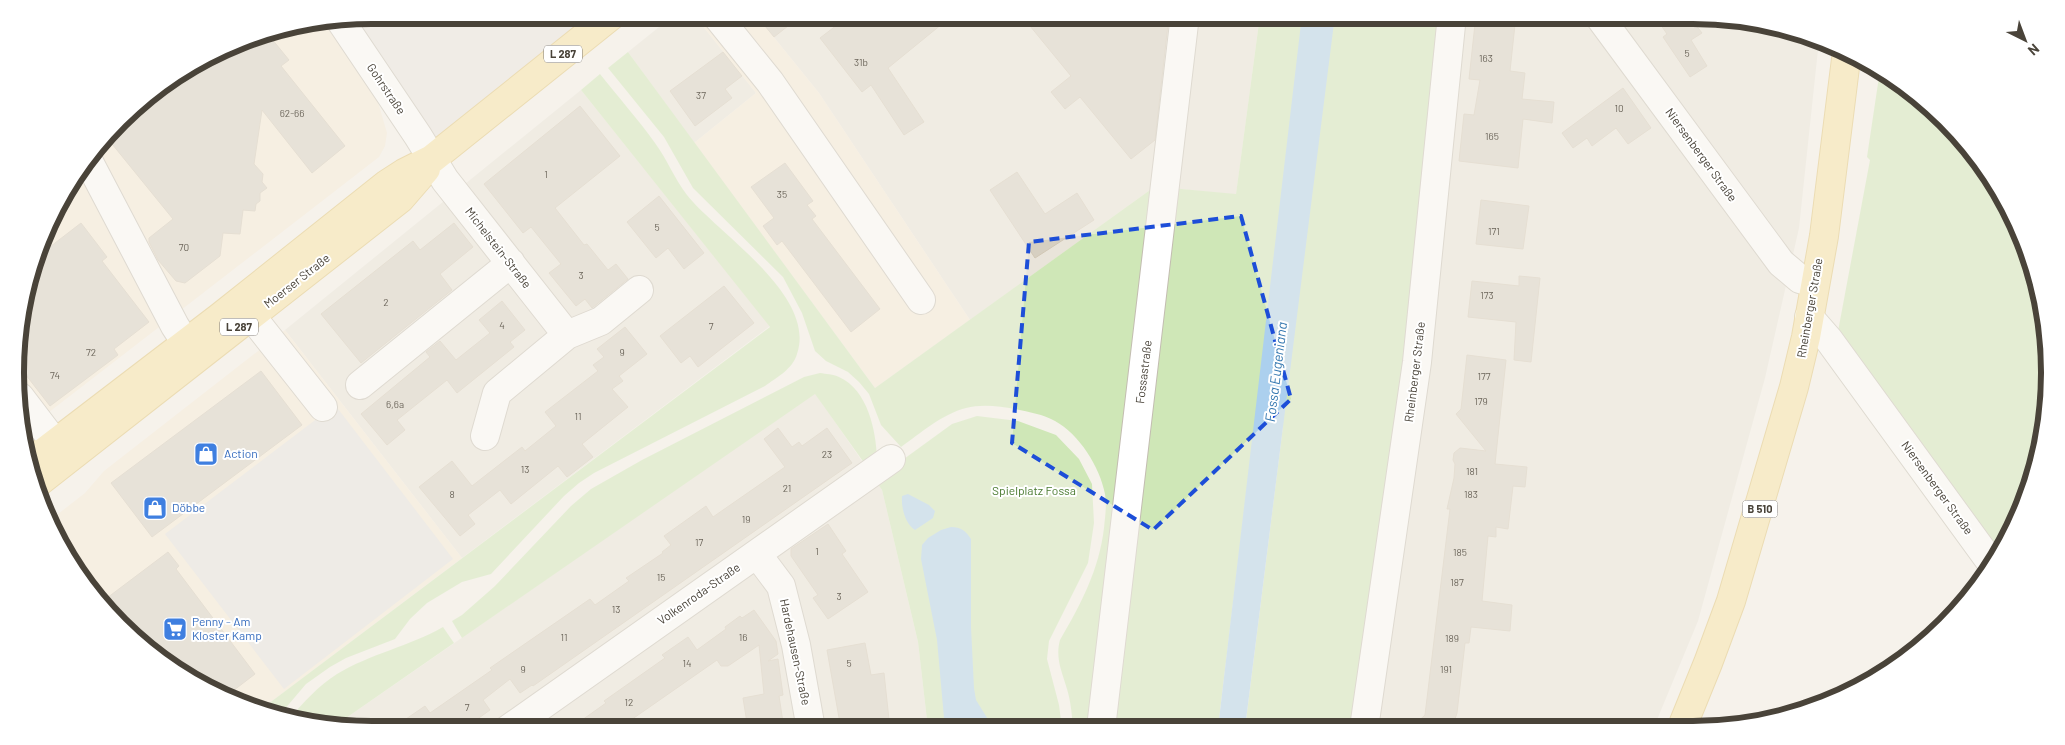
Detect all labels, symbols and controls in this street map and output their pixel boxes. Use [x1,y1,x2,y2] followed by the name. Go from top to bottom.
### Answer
[2000,15,2050,65] north arrow
[2025,41,2043,59] text: N
[544,46,582,62] road number: L 287
[1684,47,1690,59] house number: 5
[1479,52,1493,64] house number: 163
[854,56,868,68] house number: 31b
[365,60,409,117] street label: Gohrstraße
[696,89,706,101] house number: 37
[1614,102,1624,114] house number: 10
[1663,105,1740,204] street label: Niersenberger Straße
[280,107,304,119] house number: 62-66
[1485,130,1499,142] house number: 165
[544,168,548,180] house number: 1
[777,188,787,200] house number: 35
[463,204,535,291] street label: Michelstein-Straße
[654,221,660,233] house number: 5
[1488,225,1500,237] house number: 171
[179,241,189,253] house number: 70
[261,250,332,310] street label: Moerser Straße
[1793,257,1825,359] street label: Rheinberger Straße
[578,269,584,281] house number: 3
[1480,289,1494,301] house number: 173
[383,296,389,308] house number: 2
[220,318,258,336] road number: L 287
[499,319,505,331] house number: 4
[709,320,714,332] house number: 7
[1261,321,1290,423] water label: Fossa Eugeniana
[1401,321,1427,423] street label: Rheinberger Straße
[1132,339,1154,405] street label: Fossastraße
[86,346,96,358] house number: 72
[619,346,625,358] house number: 9
[50,369,60,381] house number: 74
[1478,370,1491,382] house number: 177
[1474,395,1488,407] house number: 179
[386,398,404,410] house number: 6,6a
[574,410,582,422] house number: 11
[1899,438,1976,537] street label: Niersenberger Straße
[193,441,219,467] shop icon: Action
[224,446,258,460] place label: Action
[822,448,832,460] house number: 23
[521,463,529,475] house number: 13
[1466,465,1478,477] house number: 181
[783,482,791,494] house number: 21
[992,483,1076,497] park label: Spielplatz Fossa
[449,488,455,500] house number: 8
[1464,488,1478,500] house number: 183
[142,495,168,521] shop icon: Döbbe
[172,500,205,514] place label: Döbbe
[1742,500,1778,518] road number: B 510
[742,513,750,525] house number: 19
[695,536,703,548] house number: 17
[815,545,819,557] house number: 1
[1453,546,1467,558] house number: 185
[654,559,742,627] street label: Volkenroda-Straße
[657,571,665,583] house number: 15
[1450,576,1464,588] house number: 187
[836,590,842,602] house number: 3
[778,597,814,706] street label: Hardehausen-Straße
[612,603,620,615] house number: 13
[192,614,262,642] place label: Penny - Am Kloster Kamp
[162,616,188,642] supermarket icon: Penny - Am Kloster Kamp
[560,631,568,643] house number: 11
[739,631,747,643] house number: 16
[1445,632,1459,644] house number: 189
[682,657,692,669] house number: 14
[846,657,852,669] house number: 5
[520,663,526,675] house number: 9
[1440,663,1452,675] house number: 191
[625,696,633,708] house number: 12
[465,701,470,713] house number: 7

